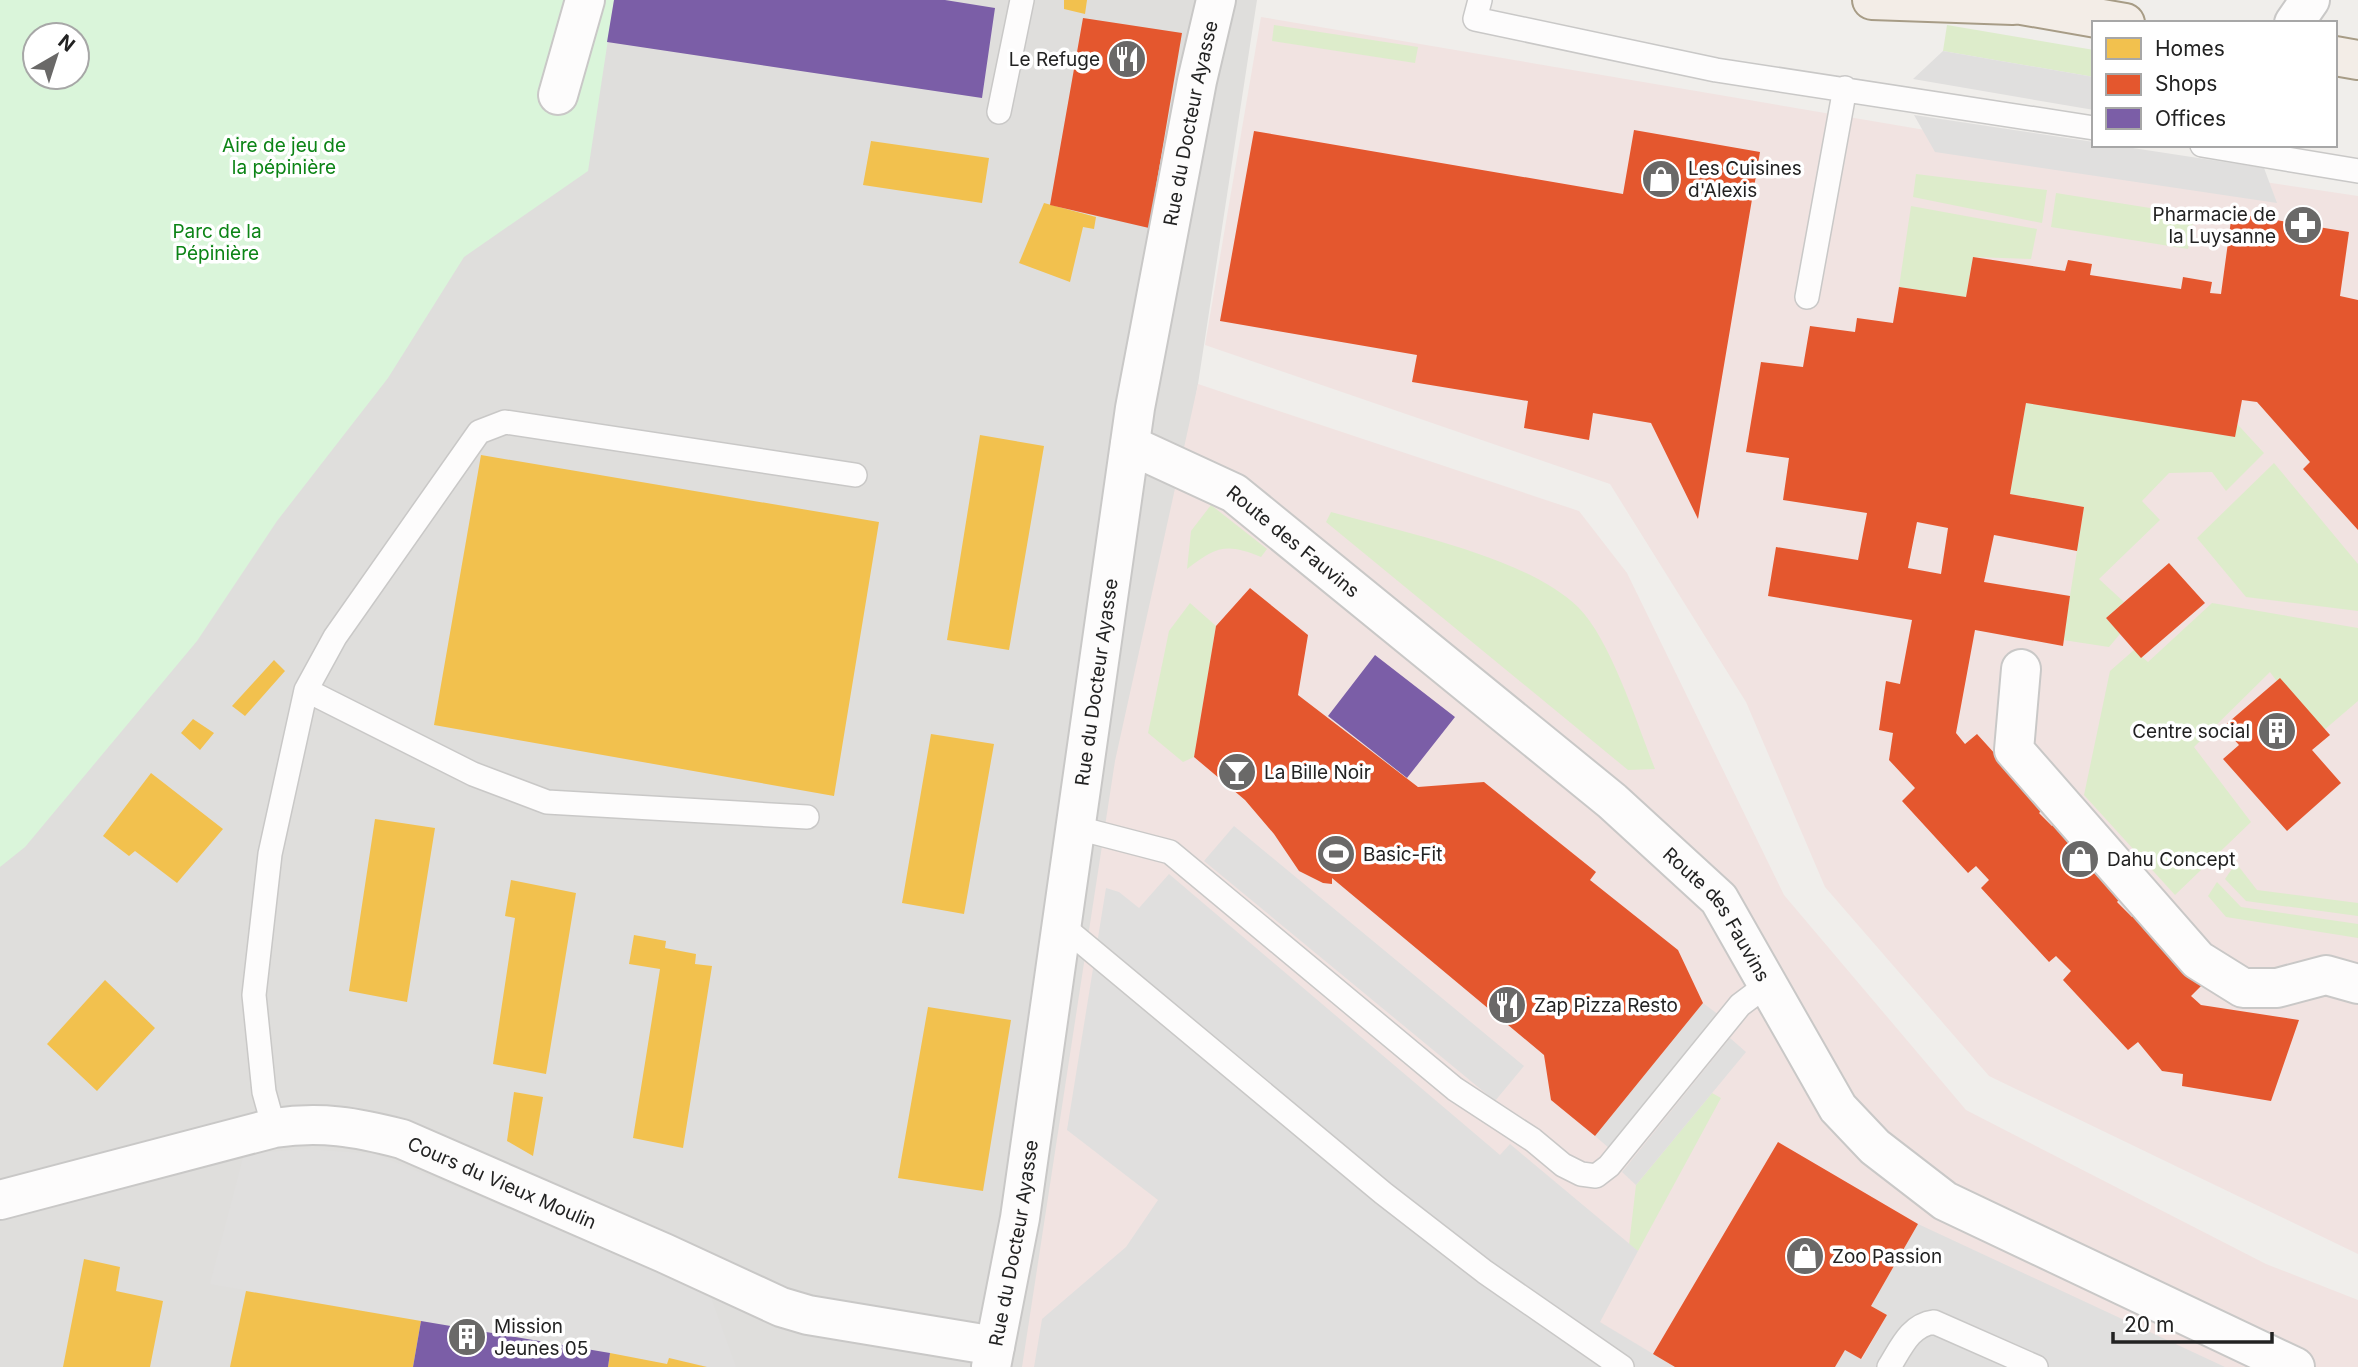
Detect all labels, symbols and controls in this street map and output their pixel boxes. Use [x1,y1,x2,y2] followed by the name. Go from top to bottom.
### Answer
[1159,18,1223,228] street label: Rue du Docteur Ayasse
[21,21,91,91] north arrow
[2092,21,2337,147] legend
[54,30,79,57] text: N
[2155,36,2225,61] text: Homes
[1106,38,1148,80] restaurant icon: Le Refuge
[1009,48,1100,71] place label: Le Refuge
[2155,71,2217,96] text: Shops
[2155,106,2226,131] text: Offices
[222,134,346,179] park label: Aire de jeu de la pépinière
[1688,157,1802,202] place label: Les Cuisines d'Alexis
[1640,158,1682,200] shop icon: Les Cuisines d'Alexis
[2153,203,2276,248] place label: Pharmacie de la Luysanne
[2282,204,2324,246] pharmacy icon: Pharmacie de la Luysanne
[172,220,262,265] park label: Parc de la Pépinière
[1222,481,1364,603] street label: Route des Fauvins
[1070,577,1123,787] street label: Rue du Docteur Ayasse
[2256,710,2298,752] building icon: Centre social
[2132,720,2250,743] place label: Centre social
[1216,751,1258,793] bar icon: La Bille Noir
[1264,761,1371,784] place label: La Bille Noir
[1315,833,1357,875] sports icon: Basic-Fit
[2059,838,2101,880] shop icon: Dahu Concept
[1363,843,1442,866] place label: Basic-Fit
[1658,843,1775,986] street label: Route des Fauvins
[2107,848,2235,871] place label: Dahu Concept
[1486,984,1528,1026] restaurant icon: Zap Pizza Resto
[1534,994,1678,1017] place label: Zap Pizza Resto
[404,1132,600,1234] street label: Cours du Vieux Moulin
[984,1138,1043,1348] street label: Rue du Docteur Ayasse
[1784,1235,1826,1277] shop icon: Zoo Passion
[1832,1245,1942,1268] place label: Zoo Passion
[2113,1300,2272,1344] scale bar
[2124,1312,2174,1337] text: 20 m
[494,1315,588,1360] place label: Mission Jeunes 05
[446,1316,488,1358] building icon: Mission Jeunes 05

